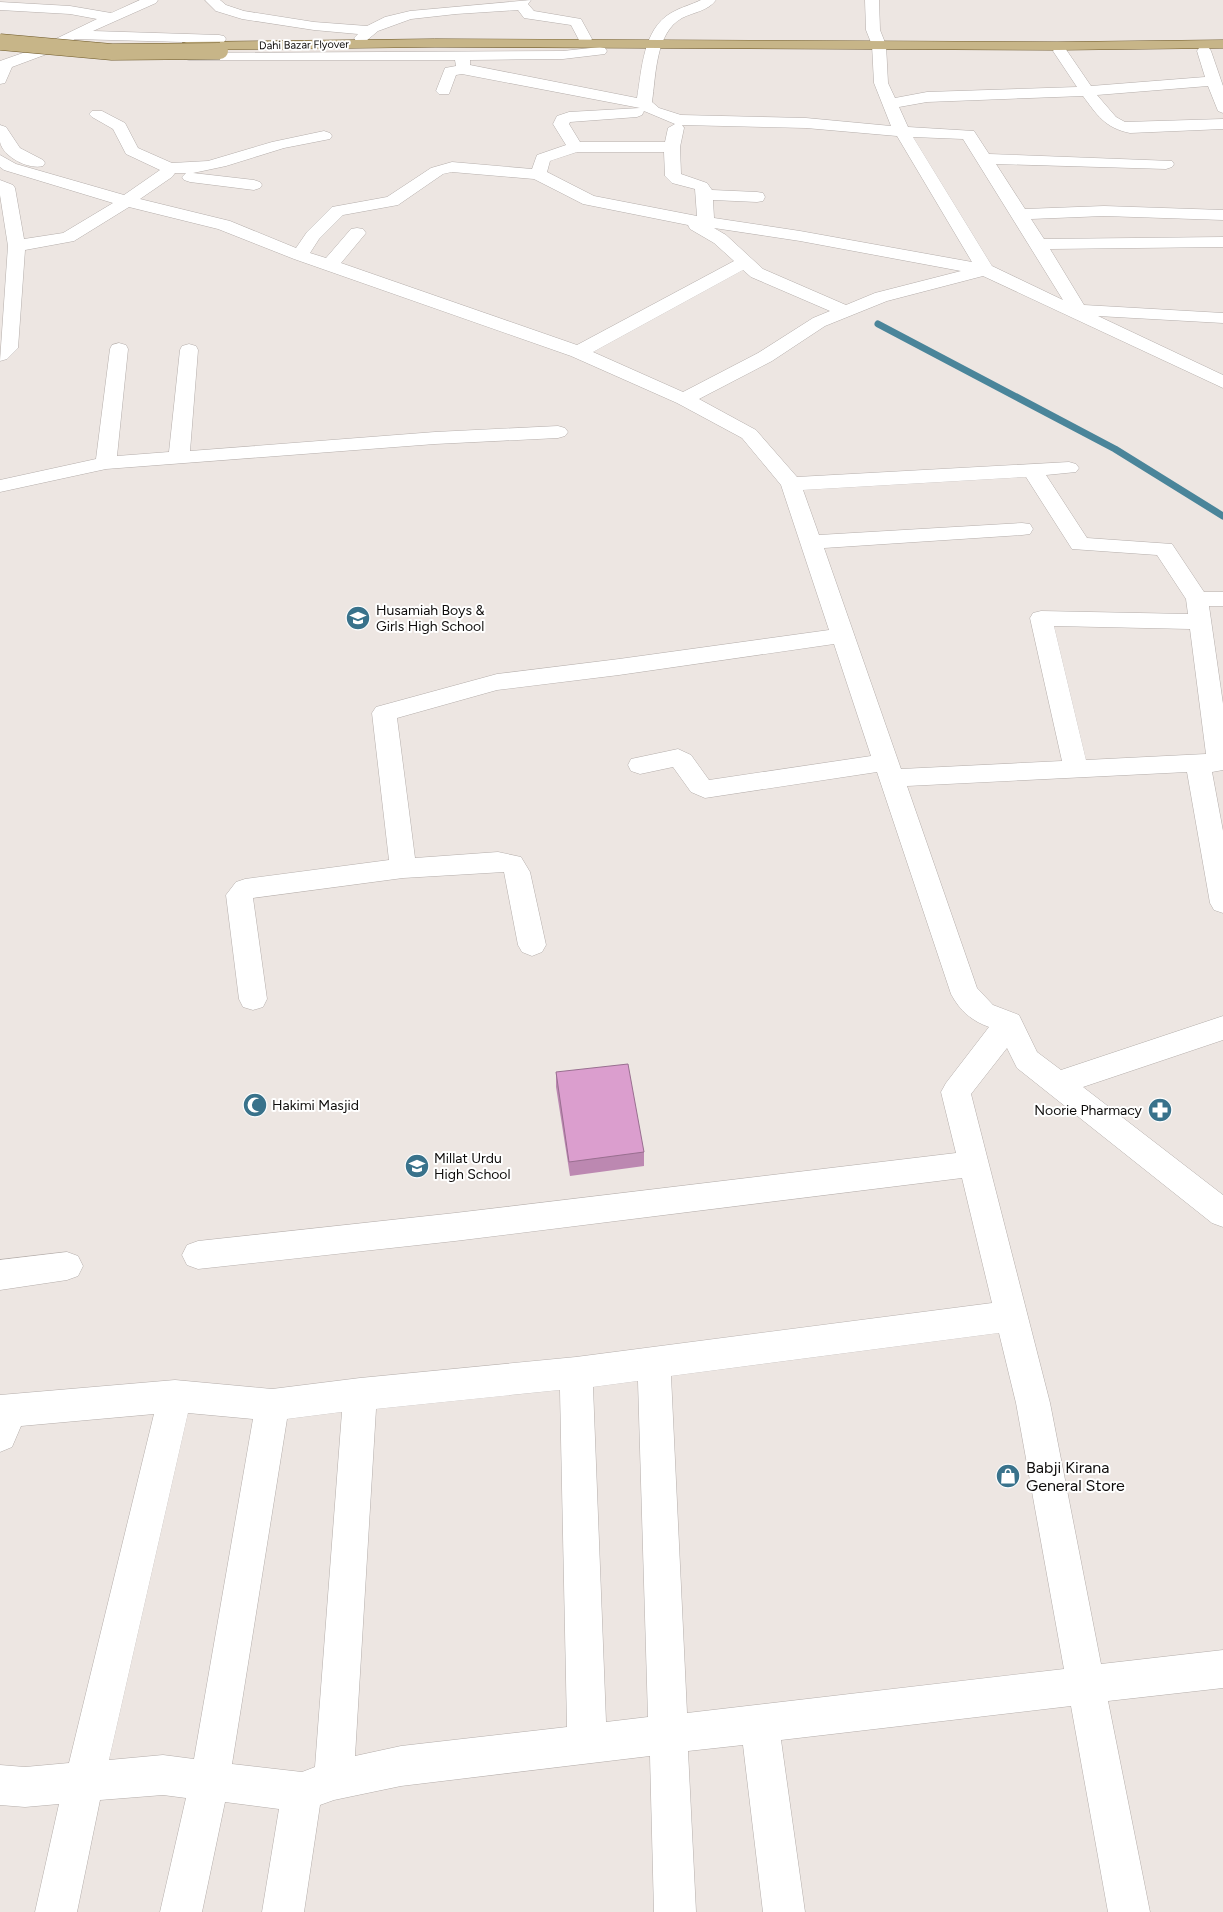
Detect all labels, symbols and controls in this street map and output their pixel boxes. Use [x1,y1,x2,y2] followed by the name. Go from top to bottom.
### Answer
[259,38,349,52] street label: Dahi Bazar Flyover
[376,602,484,635] place label: Husamiah Boys & Girls High School
[345,605,371,631] school or university icon: Husamiah Boys & Girls High School
[242,1092,268,1118] mosque icon: Hakimi Masjid
[272,1097,359,1114] place label: Hakimi Masjid
[1147,1097,1173,1123] pharmacy icon: Noorie Pharmacy
[1034,1102,1143,1119] place label: Noorie Pharmacy
[434,1150,511,1183] place label: Millat Urdu High School
[404,1153,430,1179] school or university icon: Millat Urdu High School
[1026,1458,1125,1495] place label: Babji Kirana General Store
[995,1463,1021,1489] shop icon: Babji Kirana General Store

